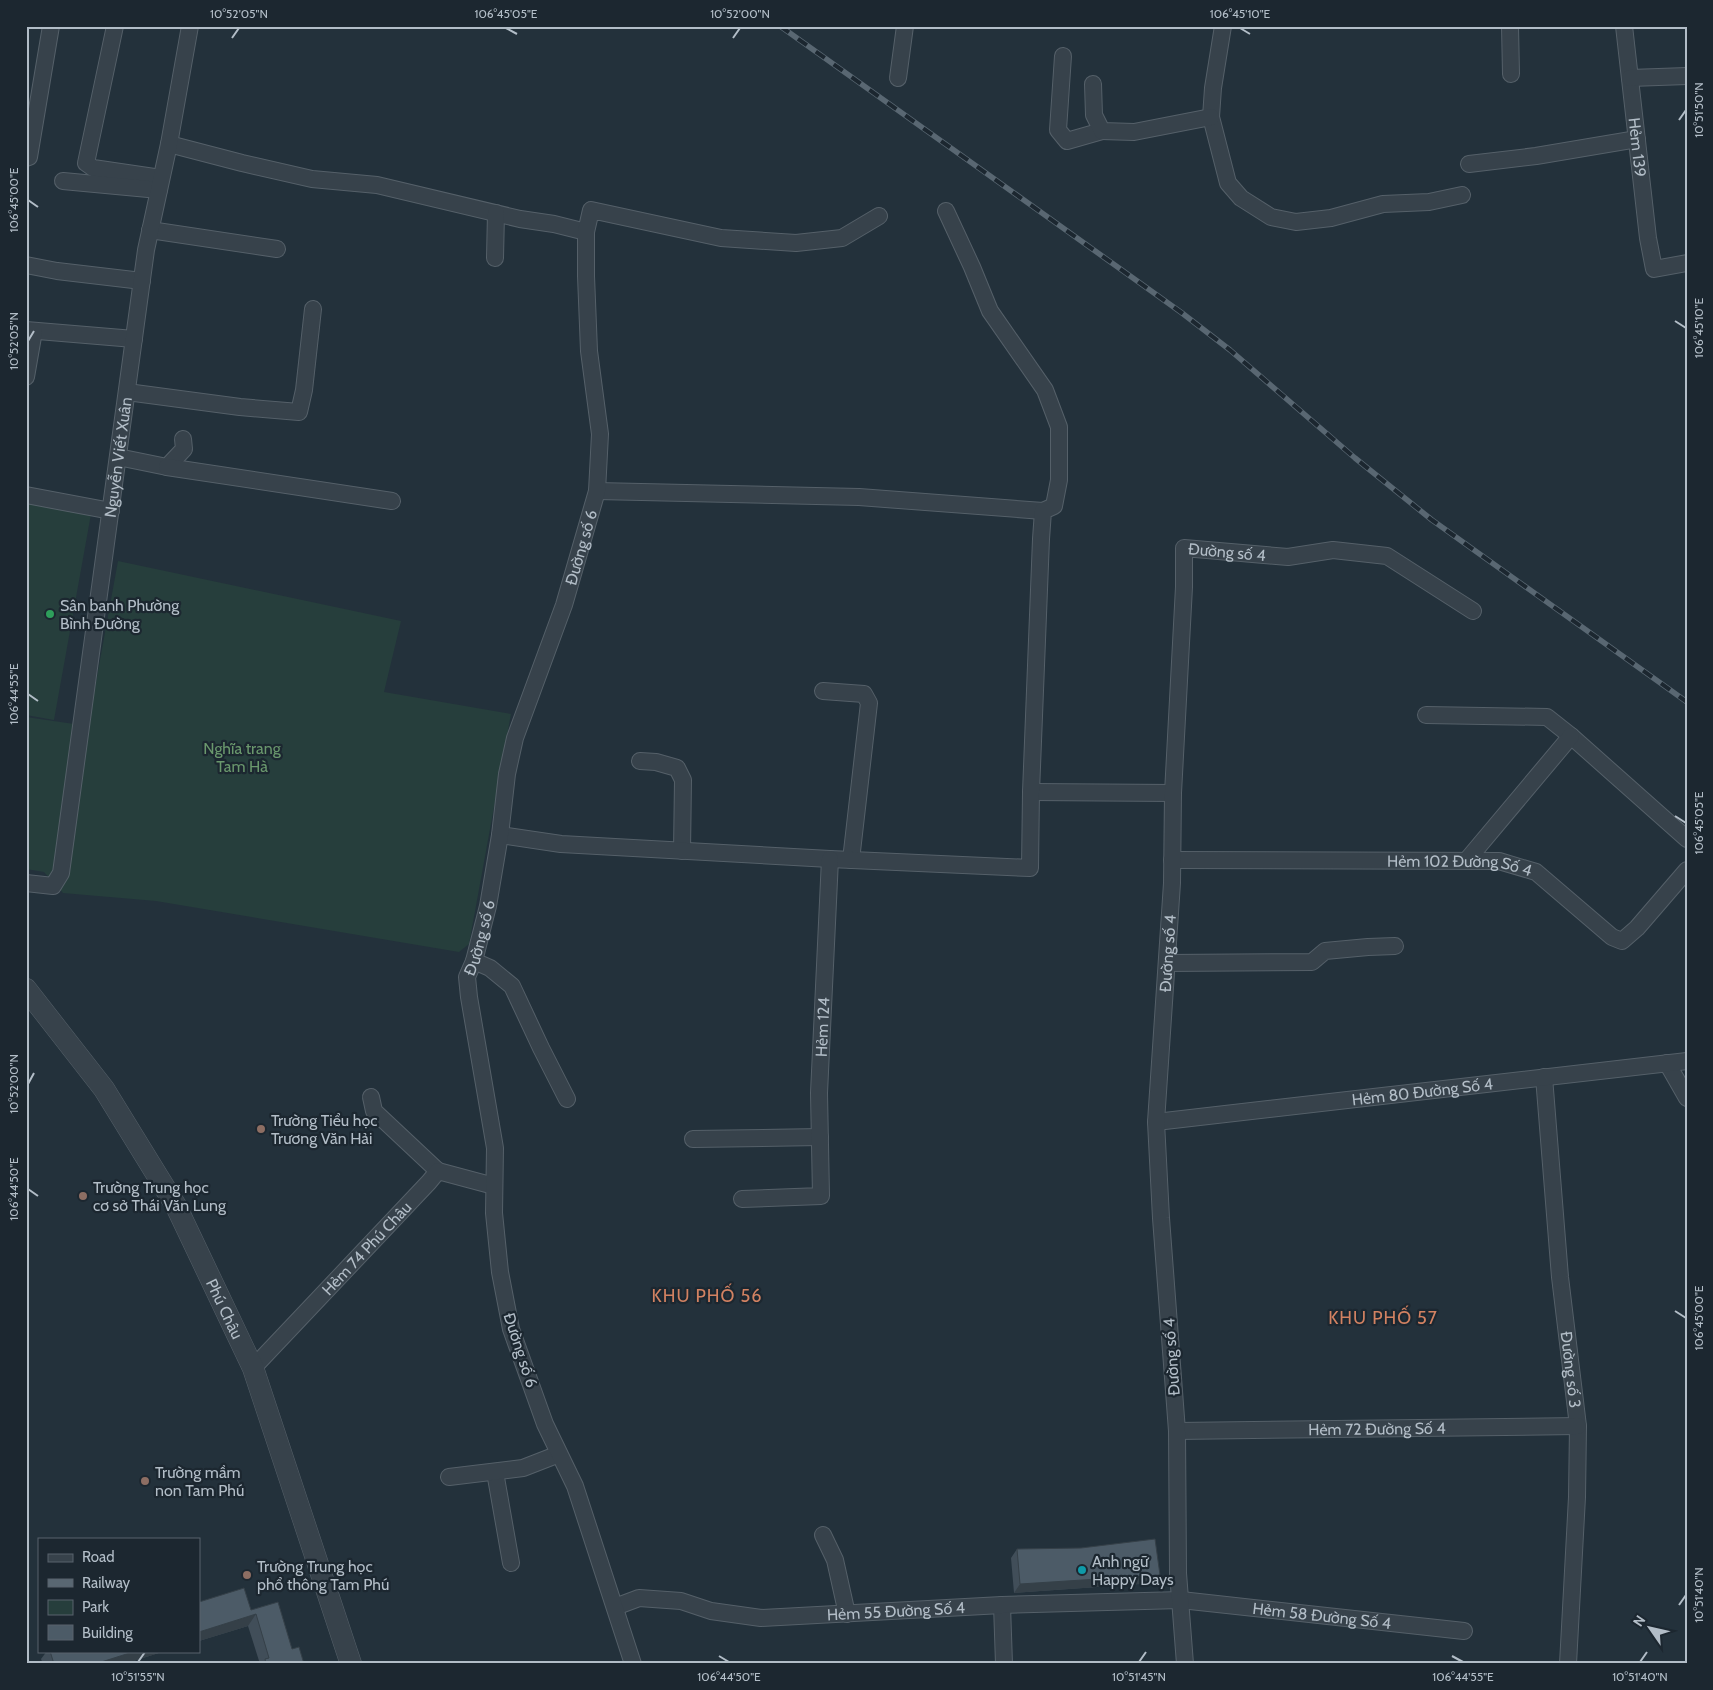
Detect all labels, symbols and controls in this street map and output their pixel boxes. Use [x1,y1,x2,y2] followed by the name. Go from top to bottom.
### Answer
[210,6,268,21] text: 10°52'05"N
[474,6,538,21] text: 106°45'05"E
[710,6,770,21] text: 10°52'00"N
[1210,6,1271,21] text: 106°45'10"E
[1691,82,1706,138] text: 10°51'50"N
[1624,116,1650,178] street label: Hẻm 139
[6,167,21,232] text: 106°45'00"E
[1691,297,1706,358] text: 106°45'10"E
[6,312,21,370] text: 10°52'05"N
[101,396,136,519] street label: Nguyễn Viết Xuân
[561,508,601,587] street label: Đường số 6
[1187,539,1266,565] street label: Đường số 4
[60,596,180,633] place label: Sân banh Phường Bình Đường
[44,608,56,620] marker: Sân banh Phường Bình Đường
[6,663,21,725] text: 106°44'55"E
[203,739,282,776] park label: Nghĩa trang Tam Hà
[1691,791,1706,855] text: 106°45'05"E
[1387,852,1534,880] street label: Hẻm 102 Đường Số 4
[460,899,499,979] street label: Đường số 6
[1156,914,1180,993] street label: Đường số 4
[812,997,833,1057] street label: Hẻm 124
[6,1054,21,1114] text: 10°52'00"N
[1351,1074,1494,1109] street label: Hẻm 80 Đường Số 4
[271,1111,378,1148] place label: Trường Tiểu học Trương Văn Hải
[255,1123,267,1135] marker: Trường Tiểu học Trương Văn Hải
[6,1157,21,1221] text: 106°44'50"E
[93,1178,227,1215] place label: Trường Trung học cơ sở Thái Văn Lung
[77,1190,89,1202] marker: Trường Trung học cơ sở Thái Văn Lung
[318,1198,415,1299] street label: Hẻm 74 Phú Châu
[202,1276,247,1342] street label: Phú Châu
[652,1283,762,1307] district label: KHU PHỐ 56
[1691,1285,1706,1350] text: 106°45'00"E
[1328,1305,1438,1329] district label: KHU PHỐ 57
[500,1310,542,1390] street label: Đường số 6
[1159,1318,1184,1396] street label: Đường số 4
[1557,1330,1585,1409] street label: Đường số 3
[1308,1419,1446,1439] street label: Hẻm 72 Đường Số 4
[155,1463,244,1500] place label: Trường mầm non Tam Phú
[139,1475,151,1487] marker: Trường mầm non Tam Phú
[38,1538,200,1652] legend
[82,1548,115,1566] text: Road
[1092,1552,1174,1589] place label: Anh ngữ Happy Days
[257,1557,389,1594] place label: Trường Trung học phổ thông Tam Phú
[1076,1564,1088,1576] marker: Anh ngữ Happy Days
[1691,1567,1706,1623] text: 10°51'40"N
[241,1569,253,1581] marker: Trường Trung học phổ thông Tam Phú
[82,1574,131,1592] text: Railway
[82,1598,109,1616] text: Park
[826,1598,966,1624] street label: Hẻm 55 Đường Số 4
[1252,1599,1392,1633] street label: Hẻm 58 Đường Số 4
[1626,1602,1676,1652] north arrow
[1629,1612,1649,1630] text: N
[82,1624,133,1642] text: Building
[111,1669,165,1684] text: 10°51'55"N
[697,1669,761,1684] text: 106°44'50"E
[1112,1669,1166,1684] text: 10°51'45"N
[1432,1669,1494,1684] text: 106°44'55"E
[1612,1669,1668,1684] text: 10°51'40"N

